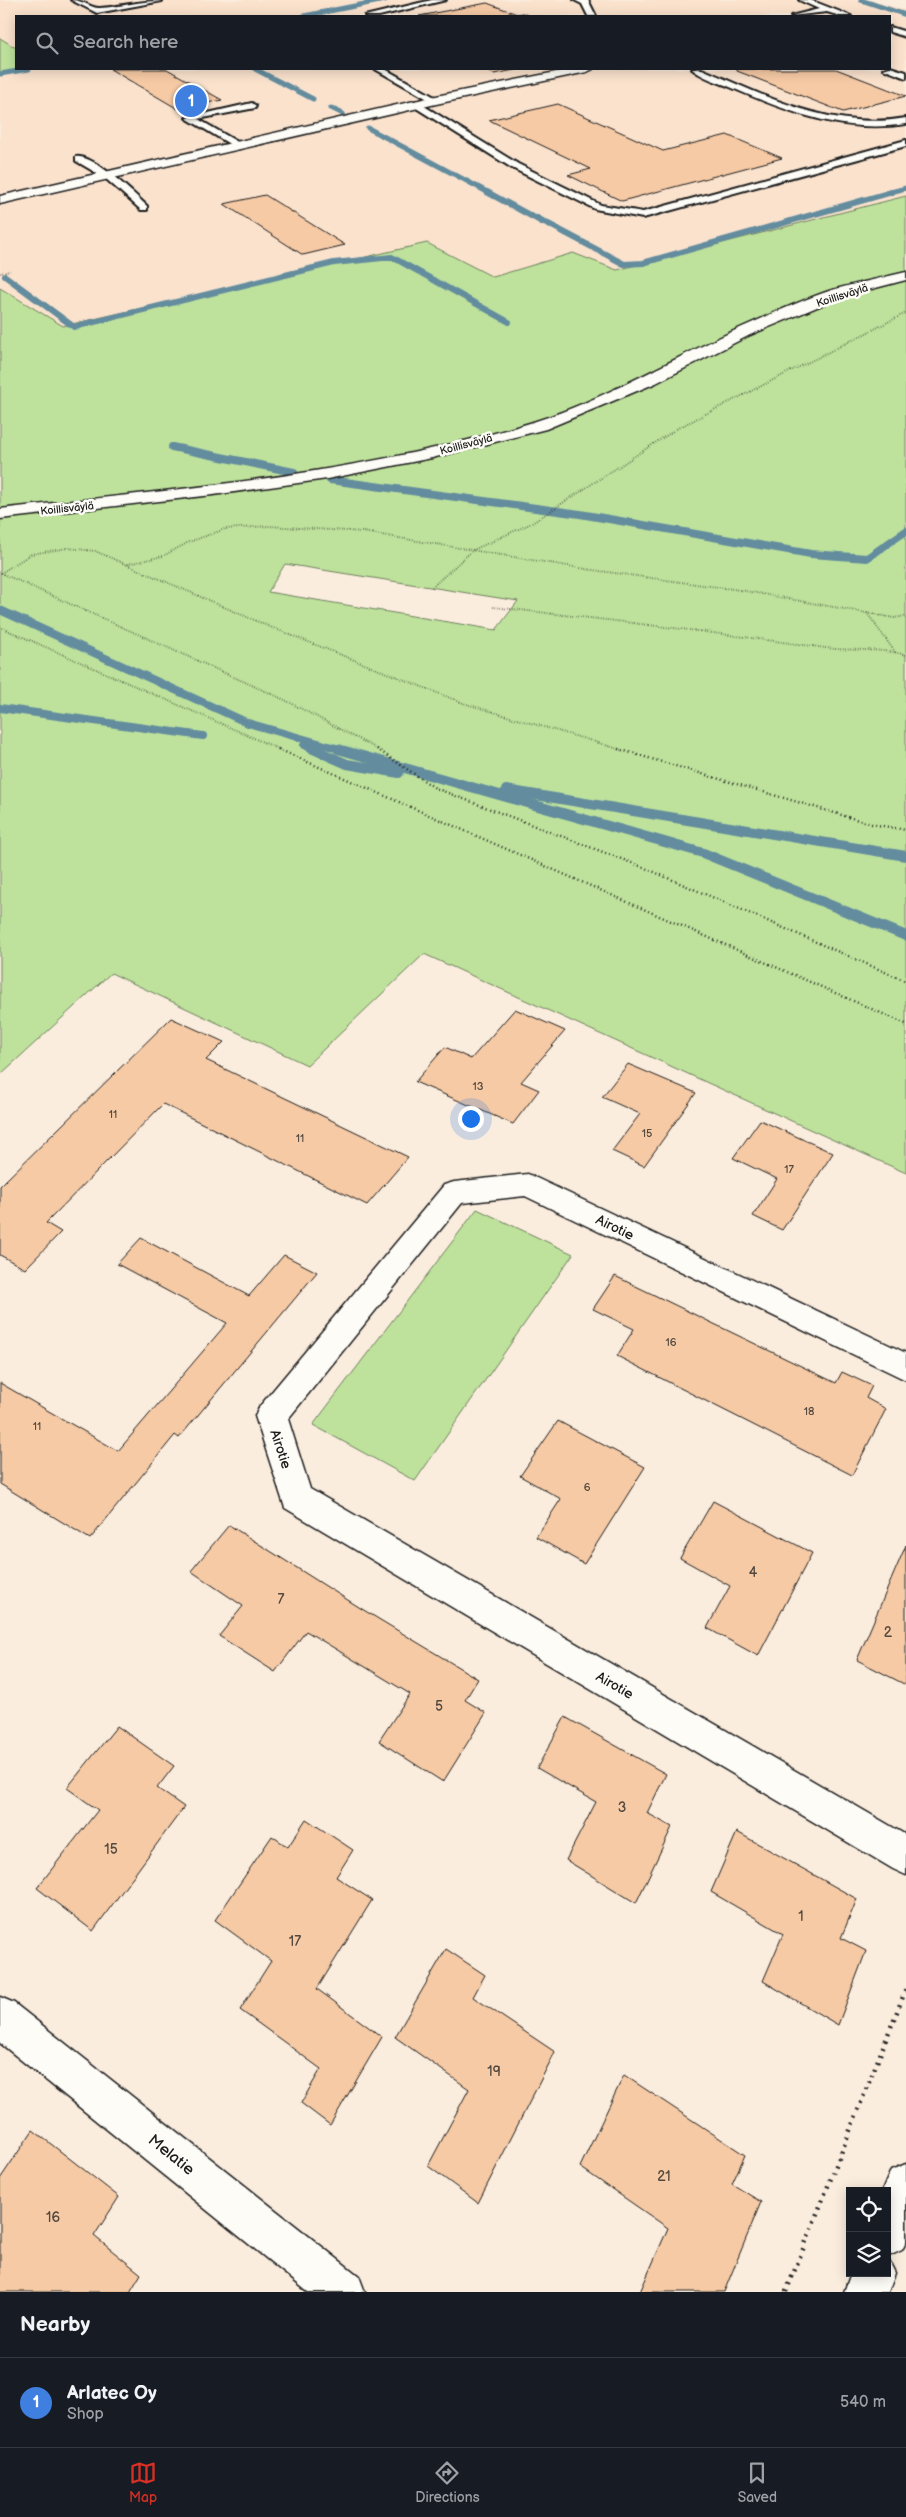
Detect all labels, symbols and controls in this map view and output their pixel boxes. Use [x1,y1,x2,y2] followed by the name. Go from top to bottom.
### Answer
[15,15,891,70] search box
[33,29,61,57] icon: search
[73,31,178,54] text: Search here
[175,82,207,120] pin: 1
[815,281,870,310] street label: Koillisväylä
[439,431,494,458] street label: Koillisväylä
[40,499,94,518] street label: Koillisväylä
[472,1080,484,1093] house number: 13
[458,1106,484,1132] your location
[109,1108,117,1121] house number: 11
[642,1127,652,1140] house number: 15
[296,1132,304,1145] house number: 11
[784,1163,794,1176] house number: 17
[593,1211,637,1244] street label: Airotie
[666,1336,677,1349] house number: 16
[804,1405,814,1418] house number: 18
[33,1420,41,1433] house number: 11
[266,1427,295,1471] street label: Airotie
[584,1481,591,1494] house number: 6
[749,1564,758,1581] house number: 4
[278,1591,285,1608] house number: 7
[884,1624,893,1641] house number: 2
[593,1668,636,1703] street label: Airotie
[435,1698,443,1715] house number: 5
[618,1799,626,1816] house number: 3
[104,1841,118,1858] house number: 15
[798,1908,804,1925] house number: 1
[289,1933,301,1950] house number: 17
[487,2063,501,2080] house number: 19
[144,2131,198,2180] street label: Melatie
[657,2168,671,2185] house number: 21
[846,2187,891,2277] map controls
[846,2187,891,2232] button: locate
[46,2209,60,2226] house number: 16
[846,2232,891,2277] button: layers
[20,2312,90,2337] text: Nearby
[67,2382,157,2405] text: Arlatec Oy
[33,2393,39,2412] text: 1
[840,2393,886,2412] text: 540 m
[67,2405,104,2424] text: Shop
[129,2459,157,2506] tab: Map
[415,2459,480,2506] tab: Directions
[738,2459,777,2506] tab: Saved

